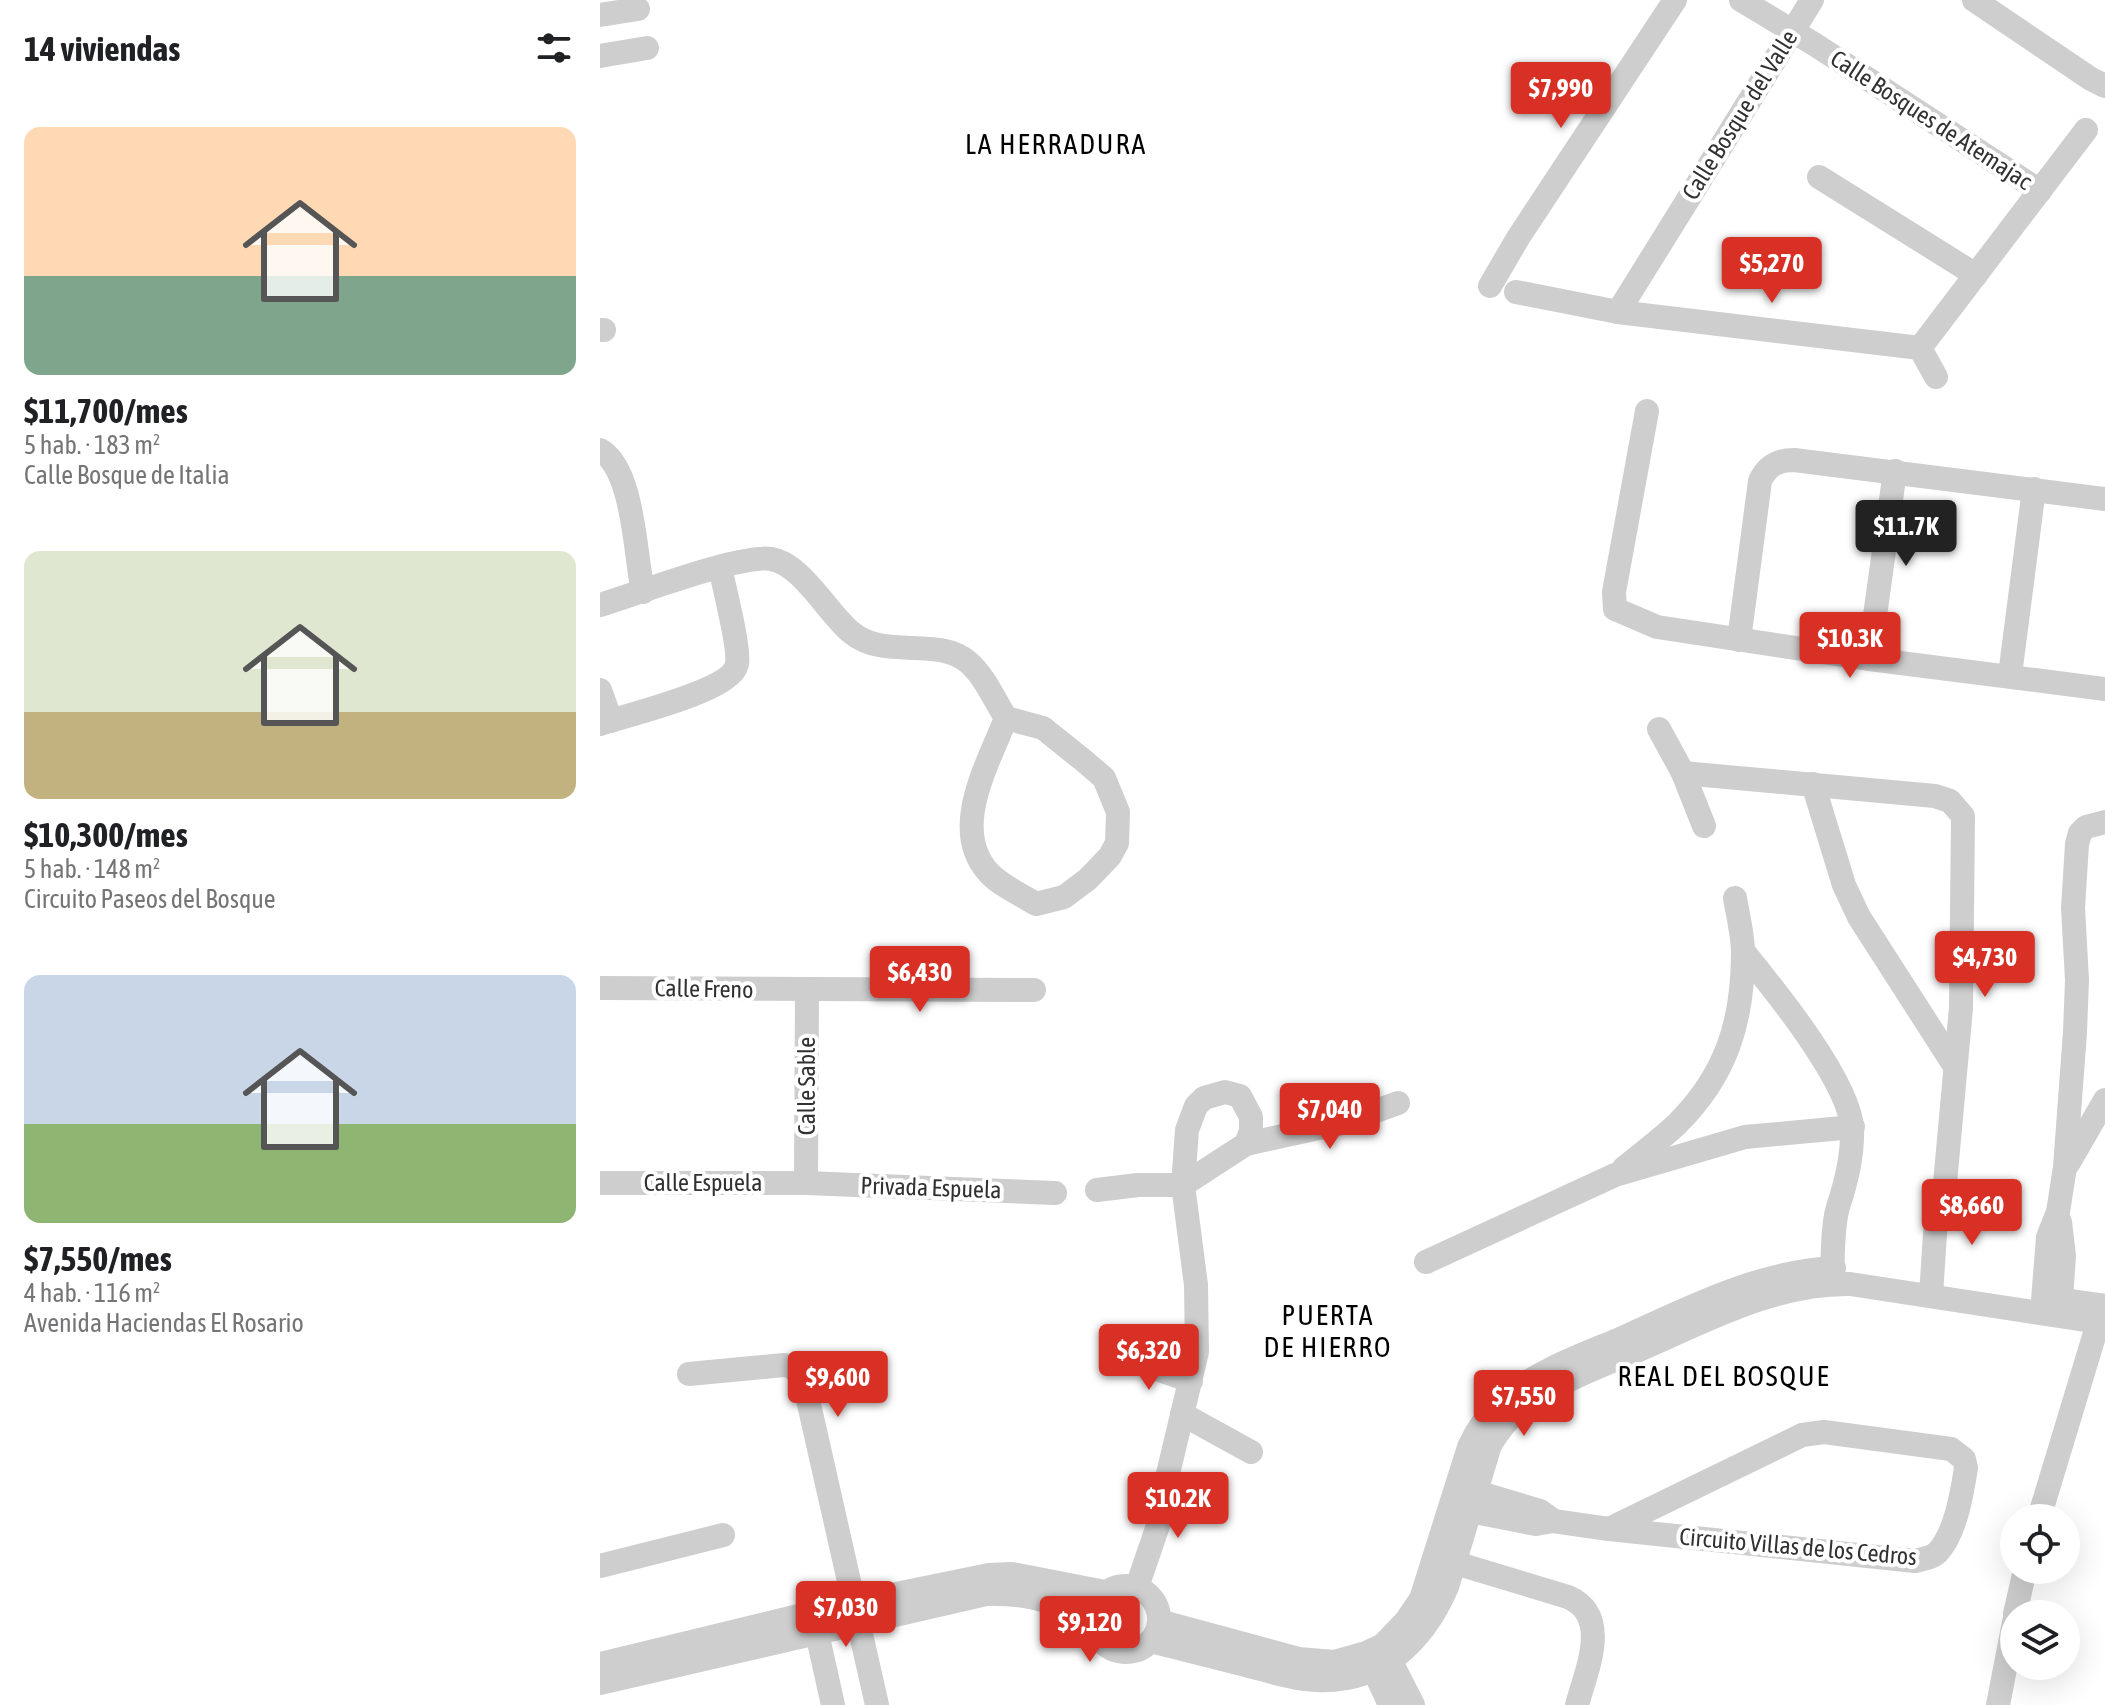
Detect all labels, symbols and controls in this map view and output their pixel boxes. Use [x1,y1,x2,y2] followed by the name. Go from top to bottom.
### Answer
[1677,25,1803,204] street label: Calle Bosque del Valle
[532,26,576,70] icon: filters
[24,29,180,68] text: 14 viviendas
[1826,44,2037,195] street label: Calle Bosques de Atemajac
[1496,62,1626,130] pin: $7,990
[1529,73,1593,103] text: $7,990
[965,128,1147,160] district label: LA HERRADURA
[228,179,372,323] icon: home
[1707,237,1837,305] pin: $5,270
[1740,248,1804,278] text: $5,270
[24,391,188,430] text: $11,700/mes
[24,430,160,460] text: 5 hab. · 183 m²
[24,460,230,490] text: Calle Bosque de Italia
[1841,500,1971,568] pin: $11.7K
[1874,511,1938,541] text: $11.7K
[228,603,372,747] icon: home
[1785,612,1915,680] pin: $10.3K
[1818,623,1882,653] text: $10.3K
[24,815,188,854] text: $10,300/mes
[24,854,160,884] text: 5 hab. · 148 m²
[24,884,276,914] text: Circuito Paseos del Bosque
[1920,931,2050,999] pin: $4,730
[1953,942,2017,972] text: $4,730
[855,946,985,1014] pin: $6,430
[888,957,952,987] text: $6,430
[654,974,754,1003] street label: Calle Freno
[228,1027,372,1171] icon: home
[793,1037,820,1135] street label: Calle Sable
[1265,1083,1395,1151] pin: $7,040
[1298,1094,1362,1124] text: $7,040
[644,1169,762,1196] street label: Calle Espuela
[860,1172,1002,1203] street label: Privada Espuela
[1907,1179,2037,1247] pin: $8,660
[1940,1190,2004,1220] text: $8,660
[24,1239,172,1278] text: $7,550/mes
[24,1278,160,1308] text: 4 hab. · 116 m²
[1264,1299,1392,1363] district label: PUERTA DE HIERRO
[24,1308,304,1338] text: Avenida Haciendas El Rosario
[1084,1324,1214,1392] pin: $6,320
[1117,1335,1181,1365] text: $6,320
[773,1351,903,1419] pin: $9,600
[1618,1360,1830,1392] district label: REAL DEL BOSQUE
[806,1362,870,1392] text: $9,600
[1459,1370,1589,1438] pin: $7,550
[1492,1381,1556,1411] text: $7,550
[1113,1472,1243,1540] pin: $10.2K
[1146,1483,1210,1513] text: $10.2K
[2000,1504,2080,1680] map controls
[2000,1504,2080,1584] button: locate
[1678,1523,1918,1570] street label: Circuito Villas de los Cedros
[781,1581,911,1649] pin: $7,030
[814,1592,878,1622] text: $7,030
[1025,1596,1155,1664] pin: $9,120
[2000,1600,2080,1680] button: layers
[1058,1607,1122,1637] text: $9,120

